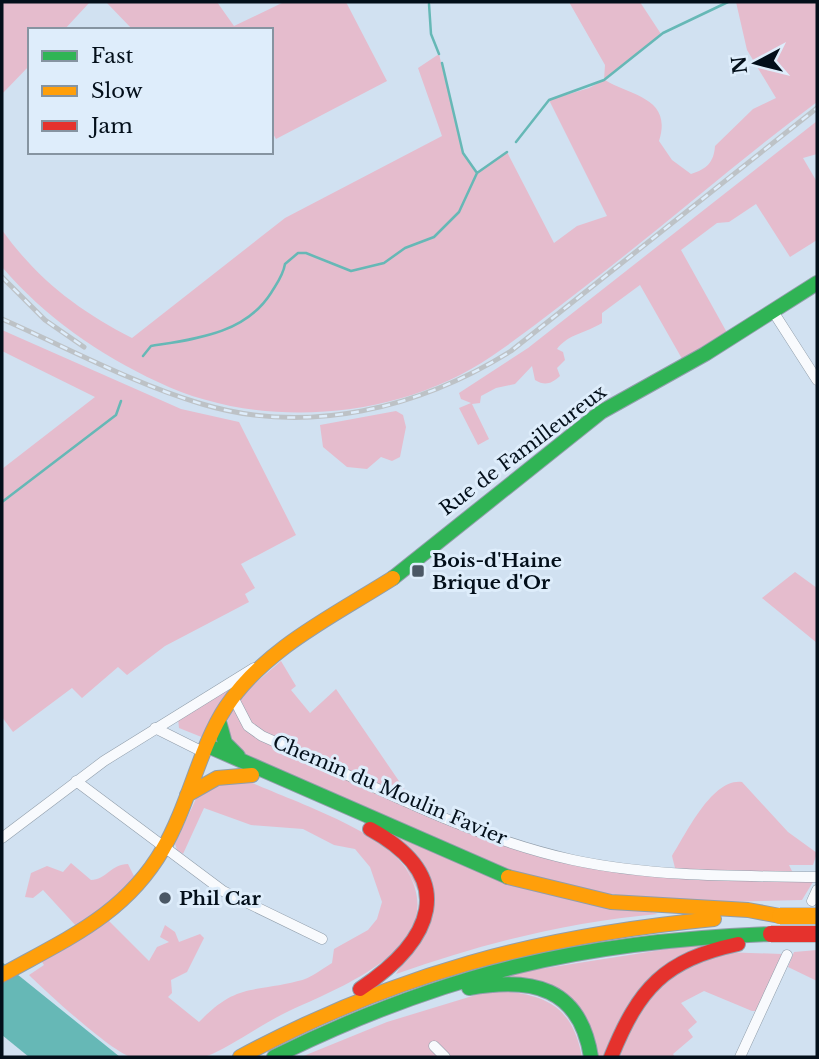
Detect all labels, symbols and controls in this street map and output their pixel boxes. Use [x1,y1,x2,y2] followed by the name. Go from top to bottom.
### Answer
[28,28,273,154] legend
[721,28,791,98] north arrow
[91,43,133,69] text: Fast
[727,55,752,75] text: N
[91,78,143,104] text: Slow
[88,113,133,139] text: Jam
[435,380,611,520] street label: Rue de Familleureux
[432,549,562,594] place label: Bois-d'Haine Brique d'Or
[410,563,426,579] marker: Bois-d'Haine Brique d'Or
[269,730,511,850] street label: Chemin du Moulin Favier
[179,887,261,910] place label: Phil Car
[157,890,173,906] marker: Phil Car

